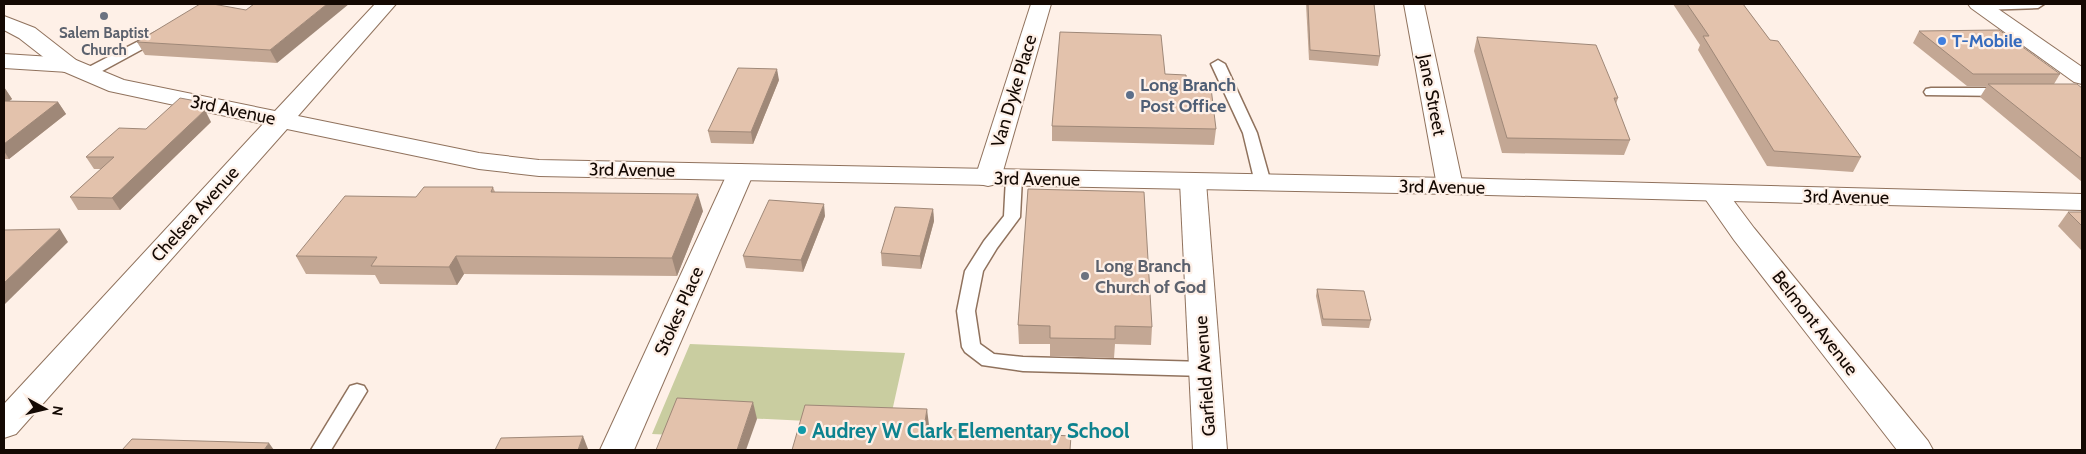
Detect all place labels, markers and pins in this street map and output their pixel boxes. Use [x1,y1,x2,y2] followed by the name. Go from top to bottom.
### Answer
[98,10,110,22] marker: Salem Baptist Church
[59,24,149,59] place label: Salem Baptist Church
[1952,30,2022,52] place label: T-Mobile
[1936,35,1948,47] marker: T-Mobile
[1140,74,1236,117] place label: Long Branch Post Office
[1124,89,1136,101] marker: Long Branch Post Office
[1095,255,1206,298] place label: Long Branch Church of God
[1079,270,1091,282] marker: Long Branch Church of God
[812,418,1130,443] place label: Audrey W Clark Elementary School
[796,424,808,436] marker: Audrey W Clark Elementary School

